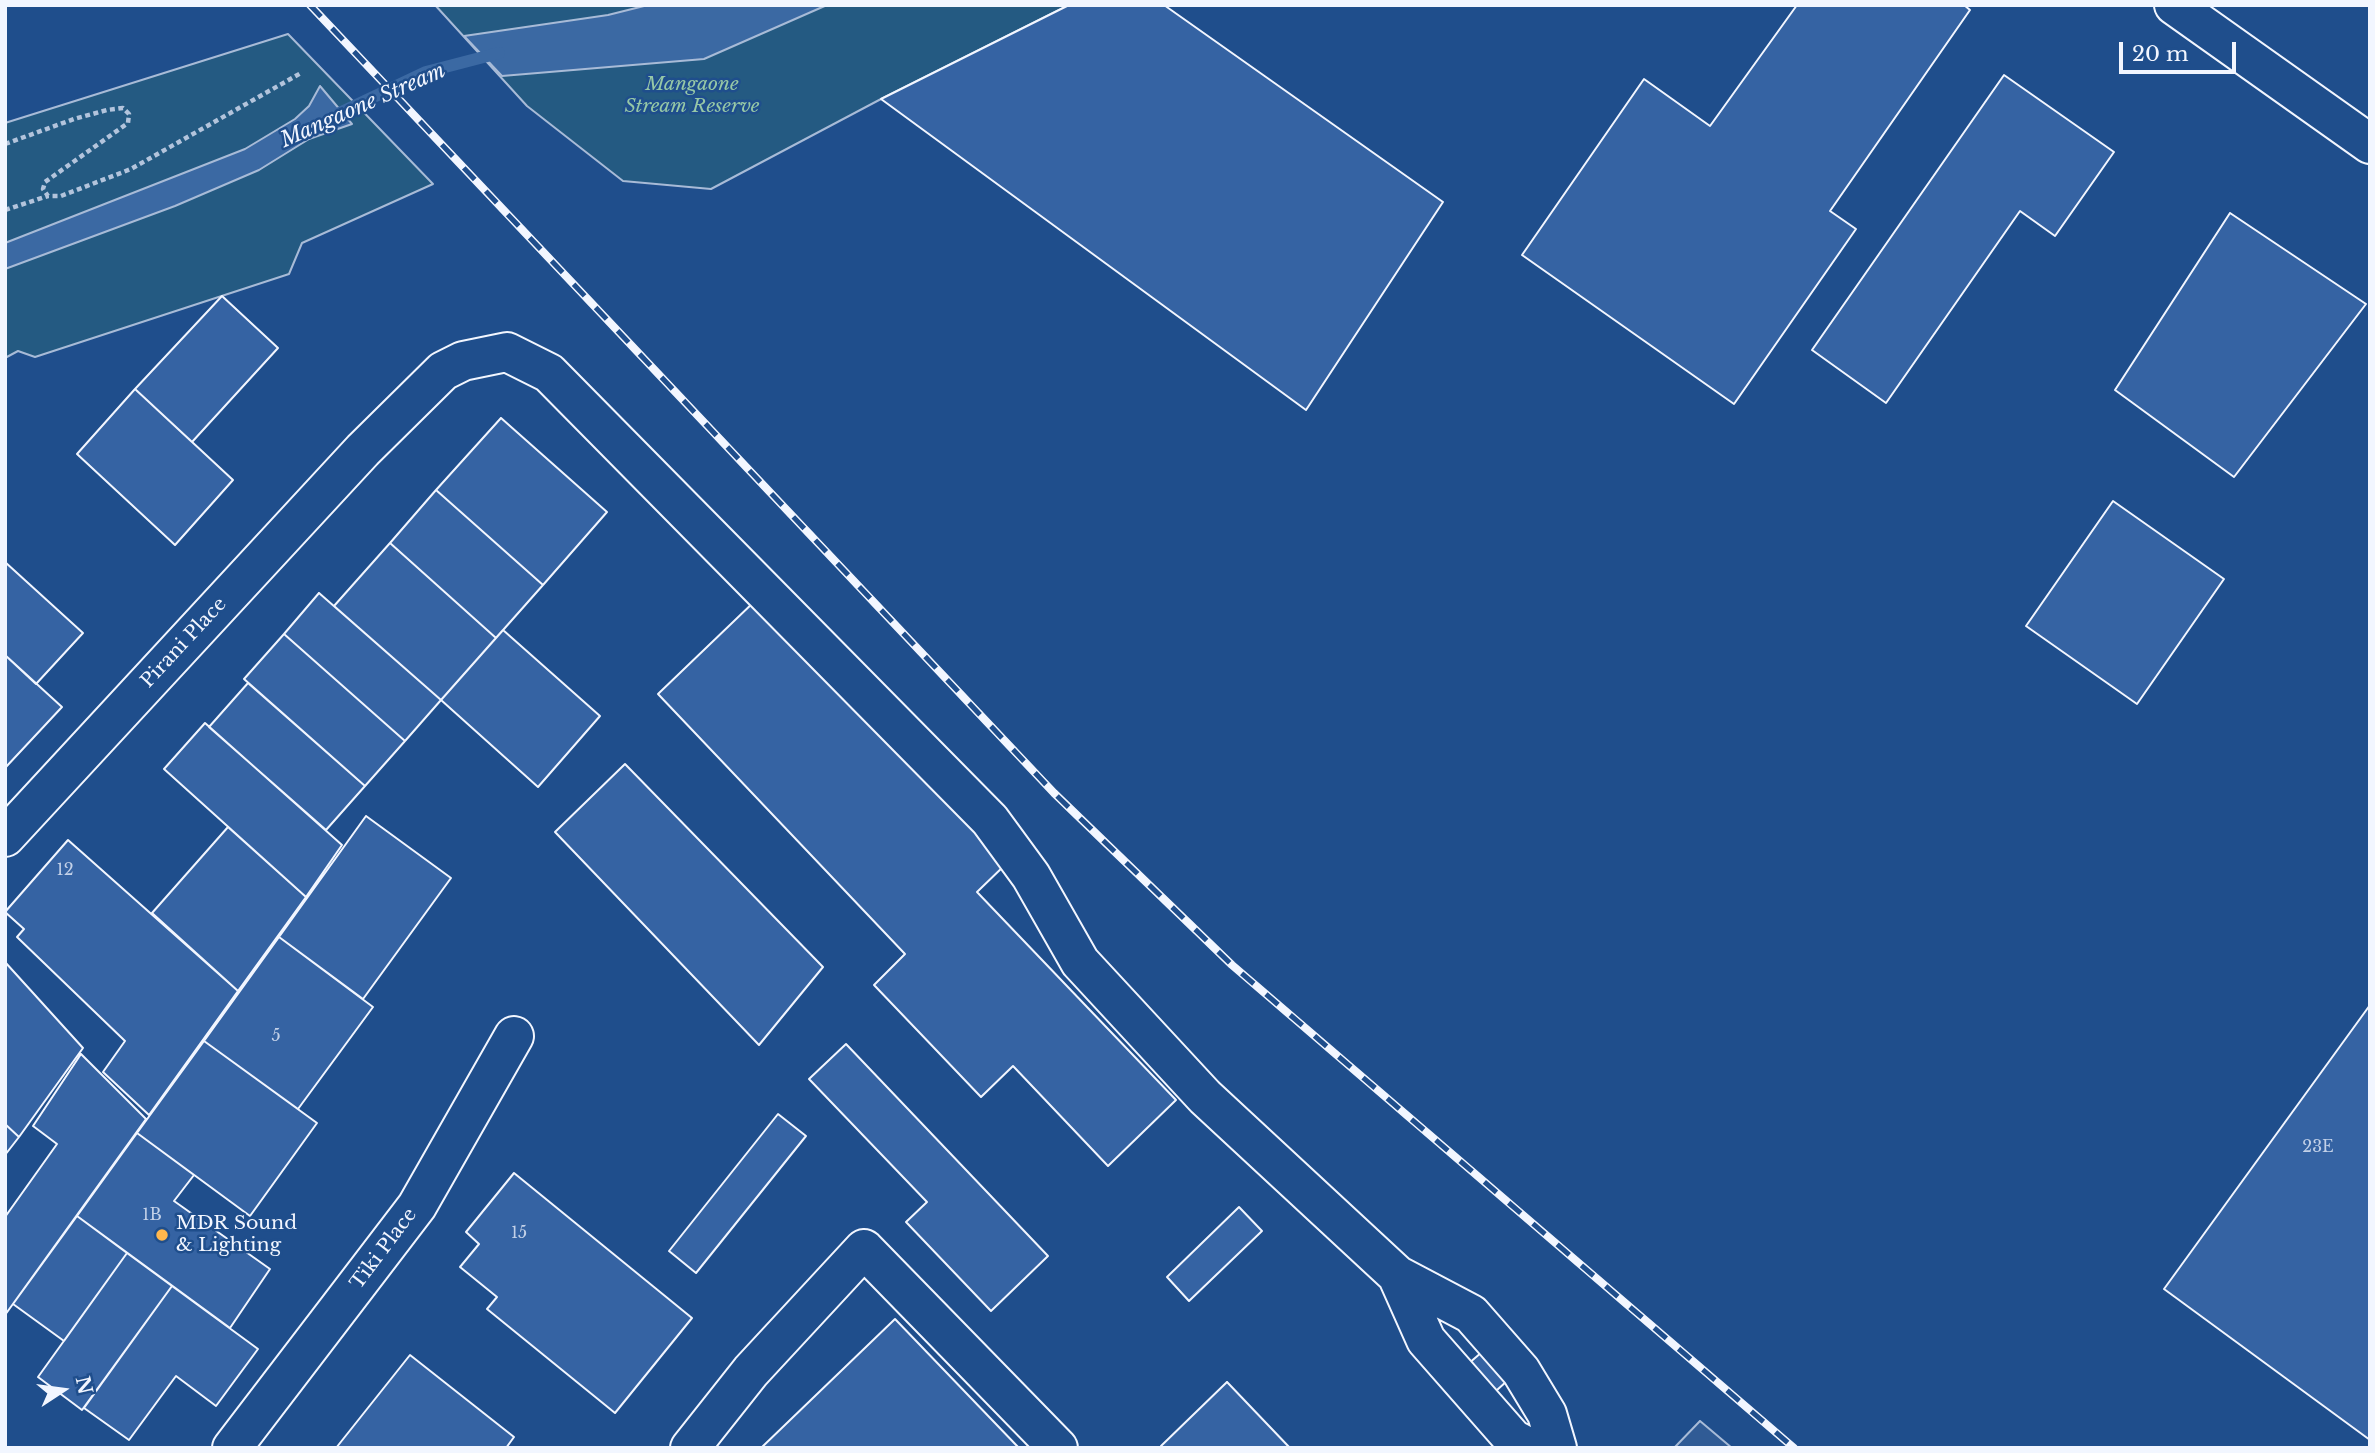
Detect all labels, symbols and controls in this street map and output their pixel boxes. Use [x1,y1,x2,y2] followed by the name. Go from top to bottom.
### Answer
[2123,28,2240,72] scale bar
[2132,41,2189,67] text: 20 m
[277,58,449,154] water label: Mangaone Stream
[624,74,760,118] park label: Mangaone Stream Reserve
[136,593,232,693] street label: Pirani Place
[57,860,73,880] house number: 12
[271,1026,281,1046] house number: 5
[2302,1137,2334,1157] house number: 23E
[346,1204,422,1294] street label: Tiki Place
[142,1205,162,1225] house number: 1B
[176,1213,297,1257] place label: MDR Sound & Lighting
[511,1223,527,1243] house number: 15
[154,1227,170,1243] marker: MDR Sound & Lighting
[28,1355,98,1425] north arrow
[71,1374,97,1396] text: N

